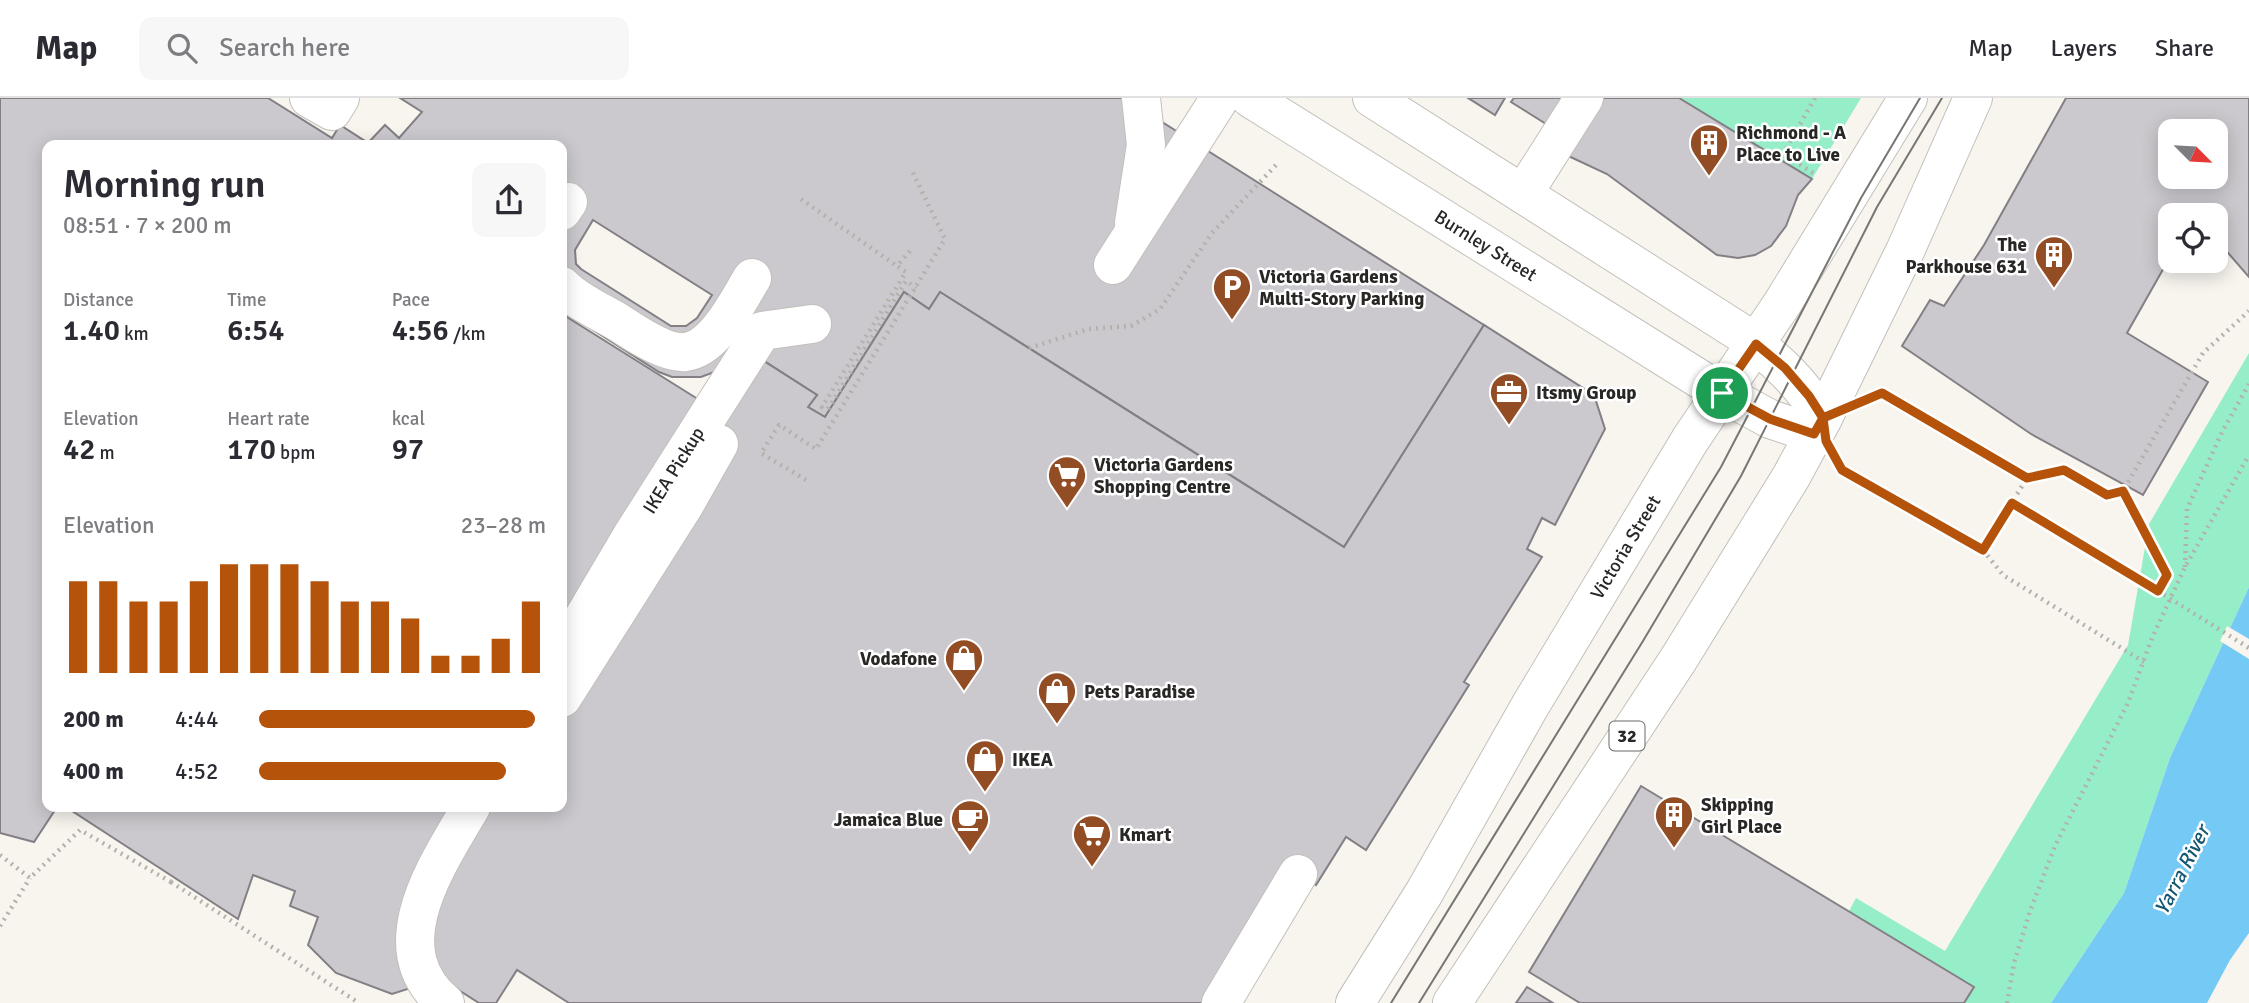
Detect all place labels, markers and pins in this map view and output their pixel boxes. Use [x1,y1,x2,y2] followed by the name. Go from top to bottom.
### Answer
[1736,121,1846,167] place label: Richmond - A Place to Live
[1688,122,1730,177] building icon: Richmond - A Place to Live
[1905,233,2027,279] place label: The Parkhouse 631
[2033,234,2075,289] building icon: The Parkhouse 631
[1259,265,1424,311] place label: Victoria Gardens Multi-Story Parking
[1211,266,1253,321] parking icon: Victoria Gardens Multi-Story Parking
[1692,363,1752,423] pin
[1488,371,1530,426] office icon: Itsmy Group
[1536,381,1637,405] place label: Itsmy Group
[1094,453,1233,499] place label: Victoria Gardens Shopping Centre
[1046,454,1088,509] supermarket icon: Victoria Gardens Shopping Centre
[943,637,985,692] shop icon: Vodafone
[860,647,937,671] place label: Vodafone
[1036,670,1078,725] shop icon: Pets Paradise
[1084,680,1195,704] place label: Pets Paradise
[964,738,1006,793] shop icon: IKEA
[1012,748,1053,772] place label: IKEA
[1701,793,1782,839] place label: Skipping Girl Place
[1653,794,1695,849] building icon: Skipping Girl Place
[949,798,991,853] cafe icon: Jamaica Blue
[834,808,943,832] place label: Jamaica Blue
[1071,813,1113,868] supermarket icon: Kmart
[1119,823,1171,847] place label: Kmart

